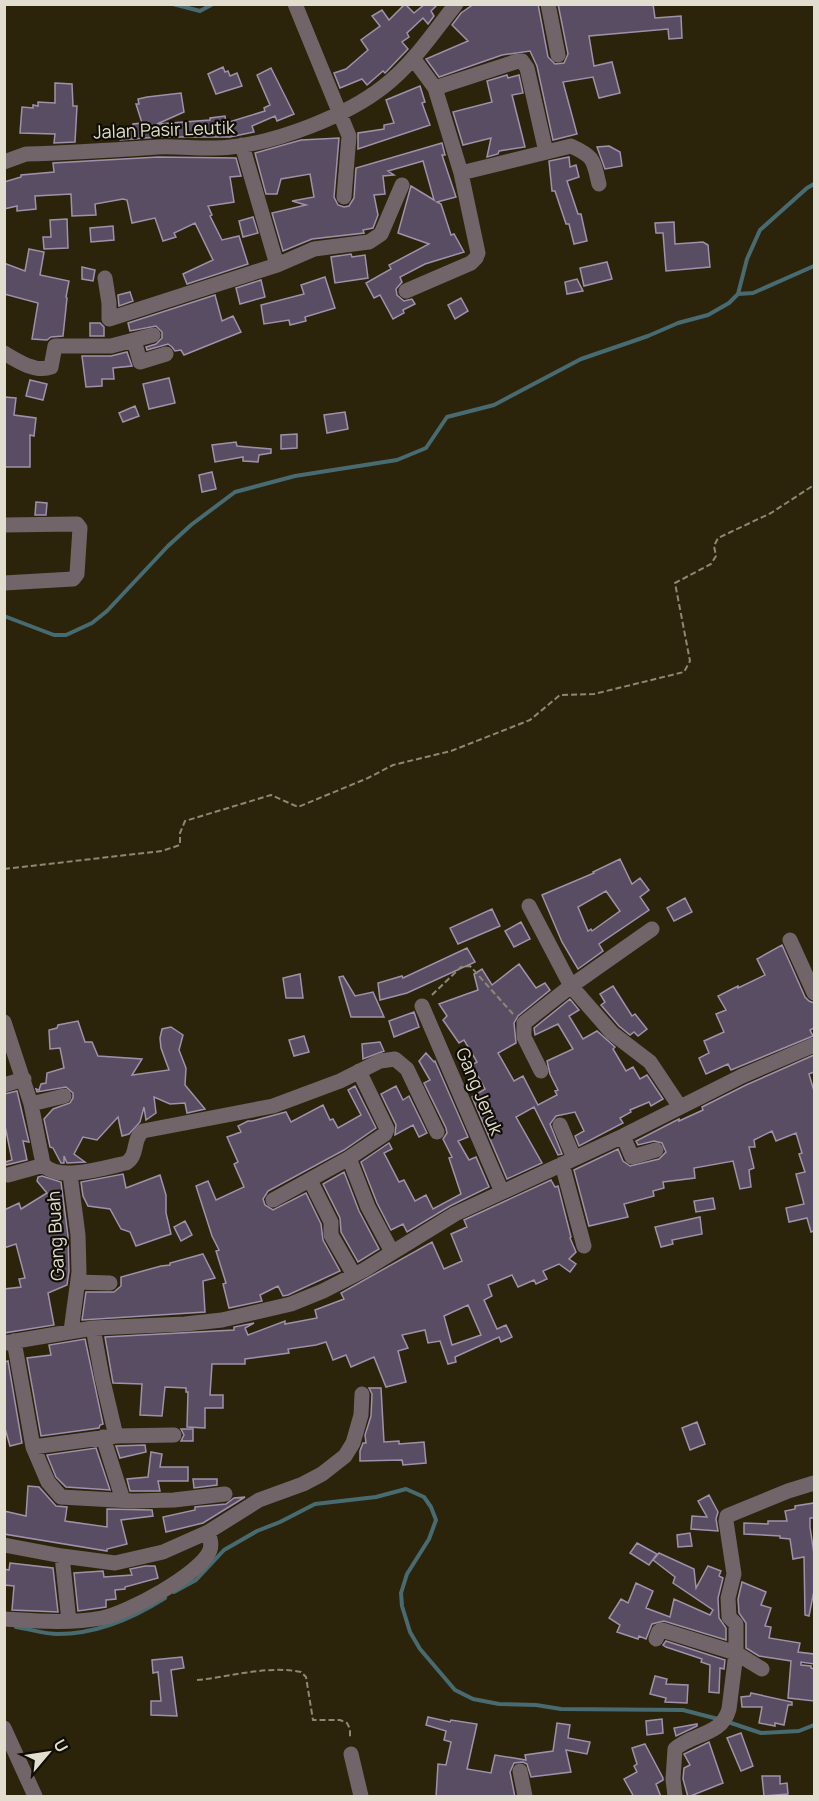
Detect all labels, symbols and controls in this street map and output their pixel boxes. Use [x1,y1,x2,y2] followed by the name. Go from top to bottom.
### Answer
[93,114,236,143] street label: Jalan Pasir Leutik
[451,1044,510,1139] street label: Gang Jeruk
[41,1190,69,1282] street label: Gang Buah
[18,1723,78,1783] north arrow
[49,1735,74,1756] text: U

